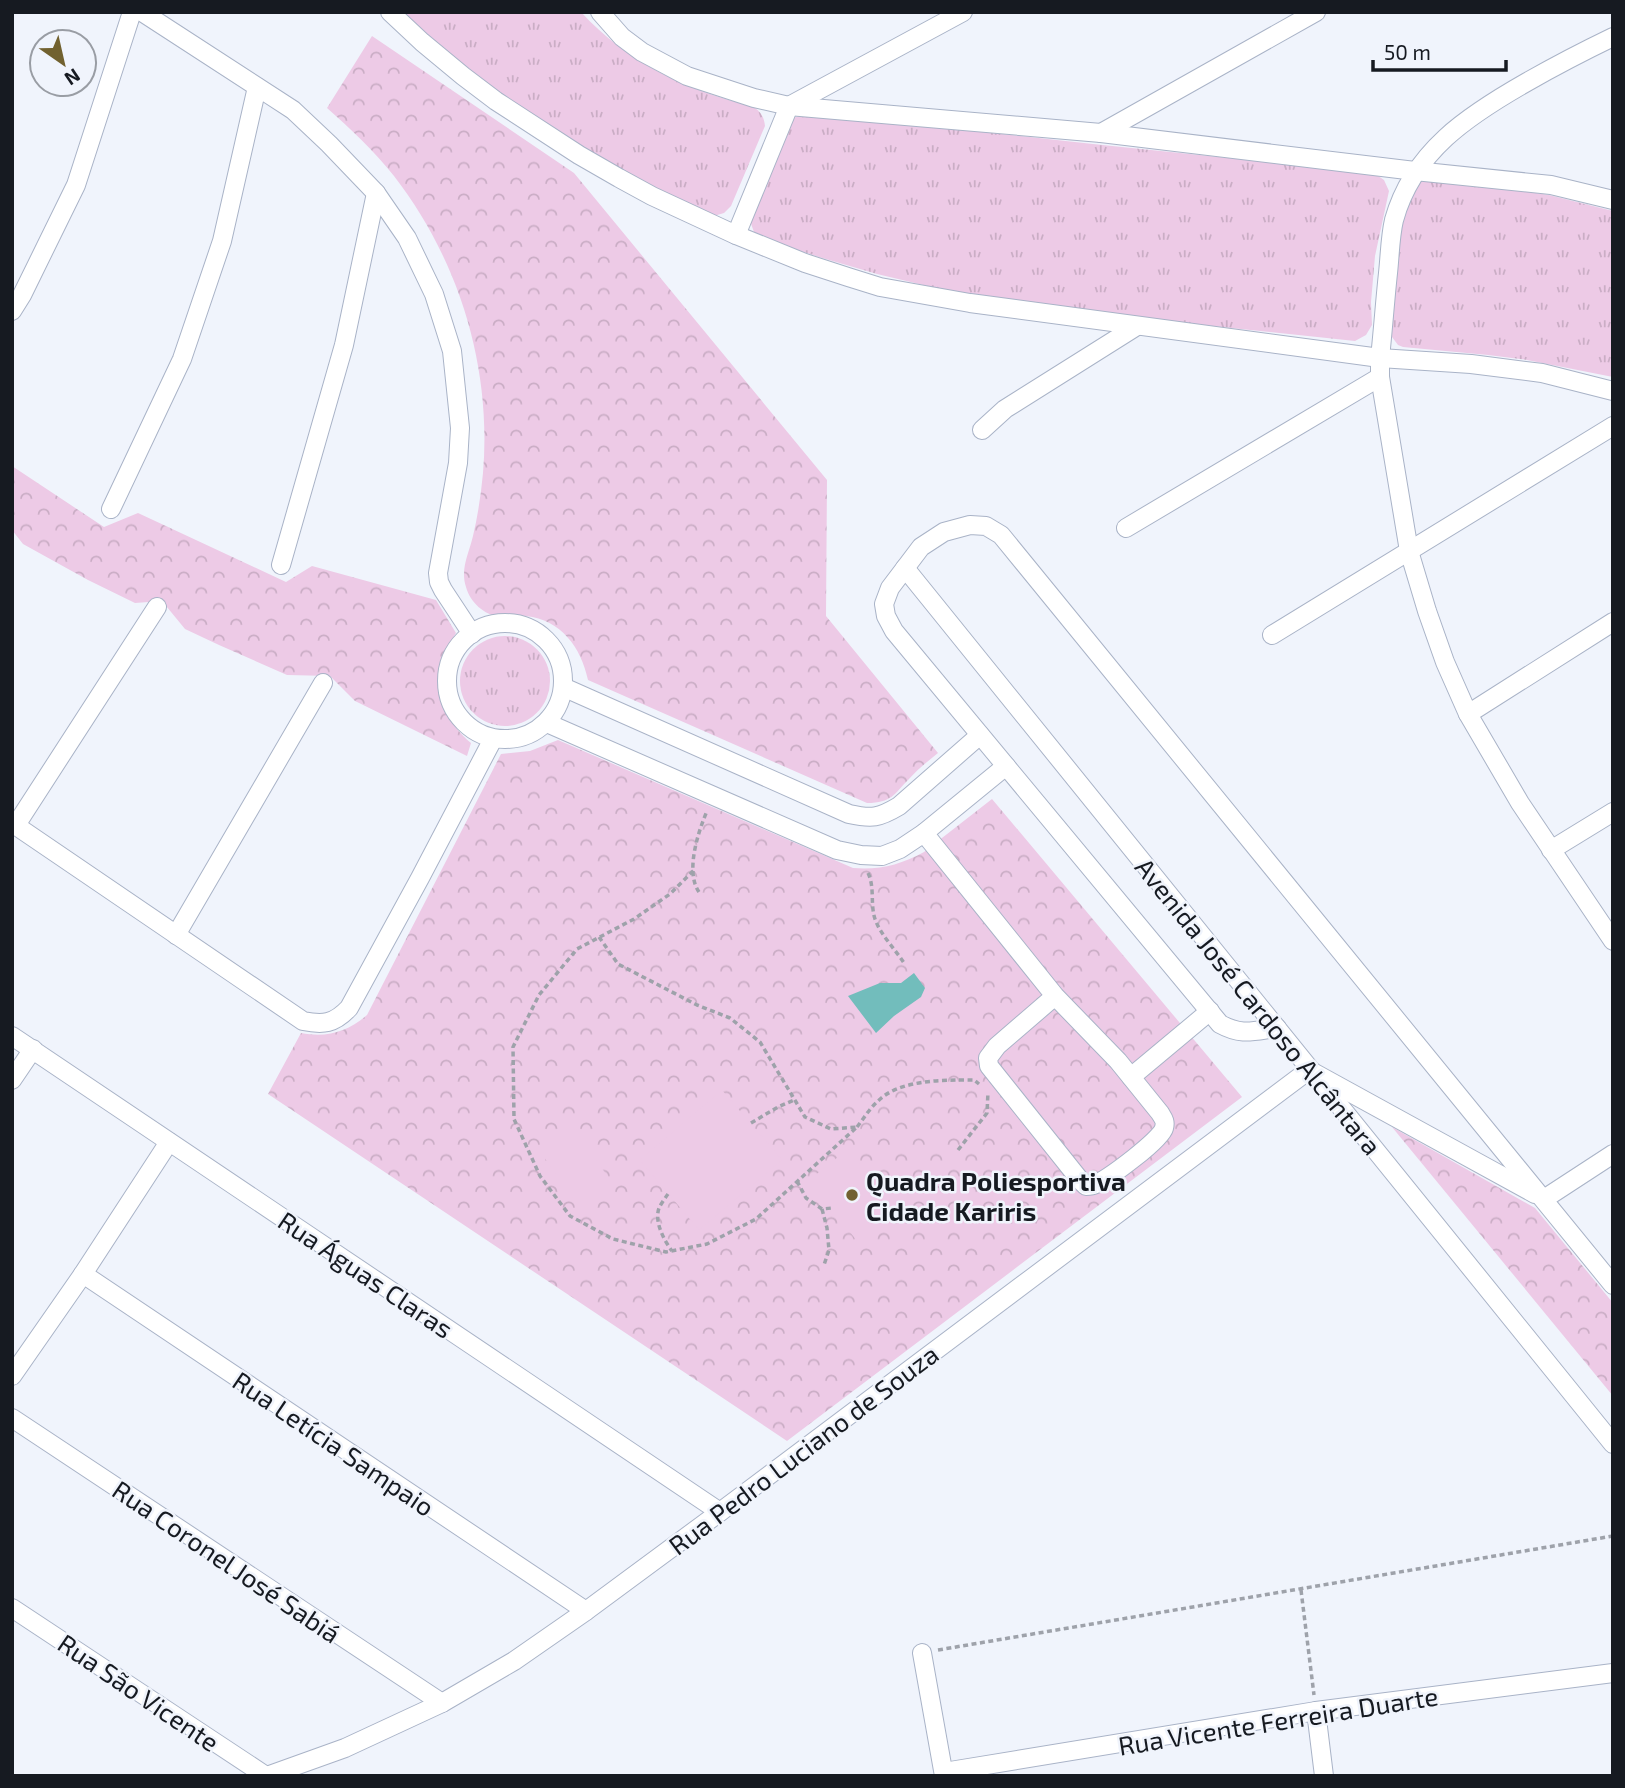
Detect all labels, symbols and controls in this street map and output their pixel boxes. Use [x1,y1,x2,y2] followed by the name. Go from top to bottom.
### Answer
[28,28,98,98] north arrow
[1373,28,1506,72] scale bar
[1384,39,1431,64] text: 50 m
[61,64,85,91] text: N
[1130,851,1388,1161] street label: Avenida José Cardoso Alcântara
[866,1165,1126,1226] place label: Quadra Poliesportiva Cidade Kariris
[844,1187,860,1203] marker: Quadra Poliesportiva Cidade Kariris
[273,1204,459,1344] street label: Rua Águas Claras
[662,1338,944,1560] street label: Rua Pedro Luciano de Souza
[227,1364,441,1522] street label: Rua Letícia Sampaio
[107,1473,347,1649] street label: Rua Coronel José Sabiá
[53,1627,225,1757] street label: Rua São Vicente
[1116,1679,1440,1761] street label: Rua Vicente Ferreira Duarte

